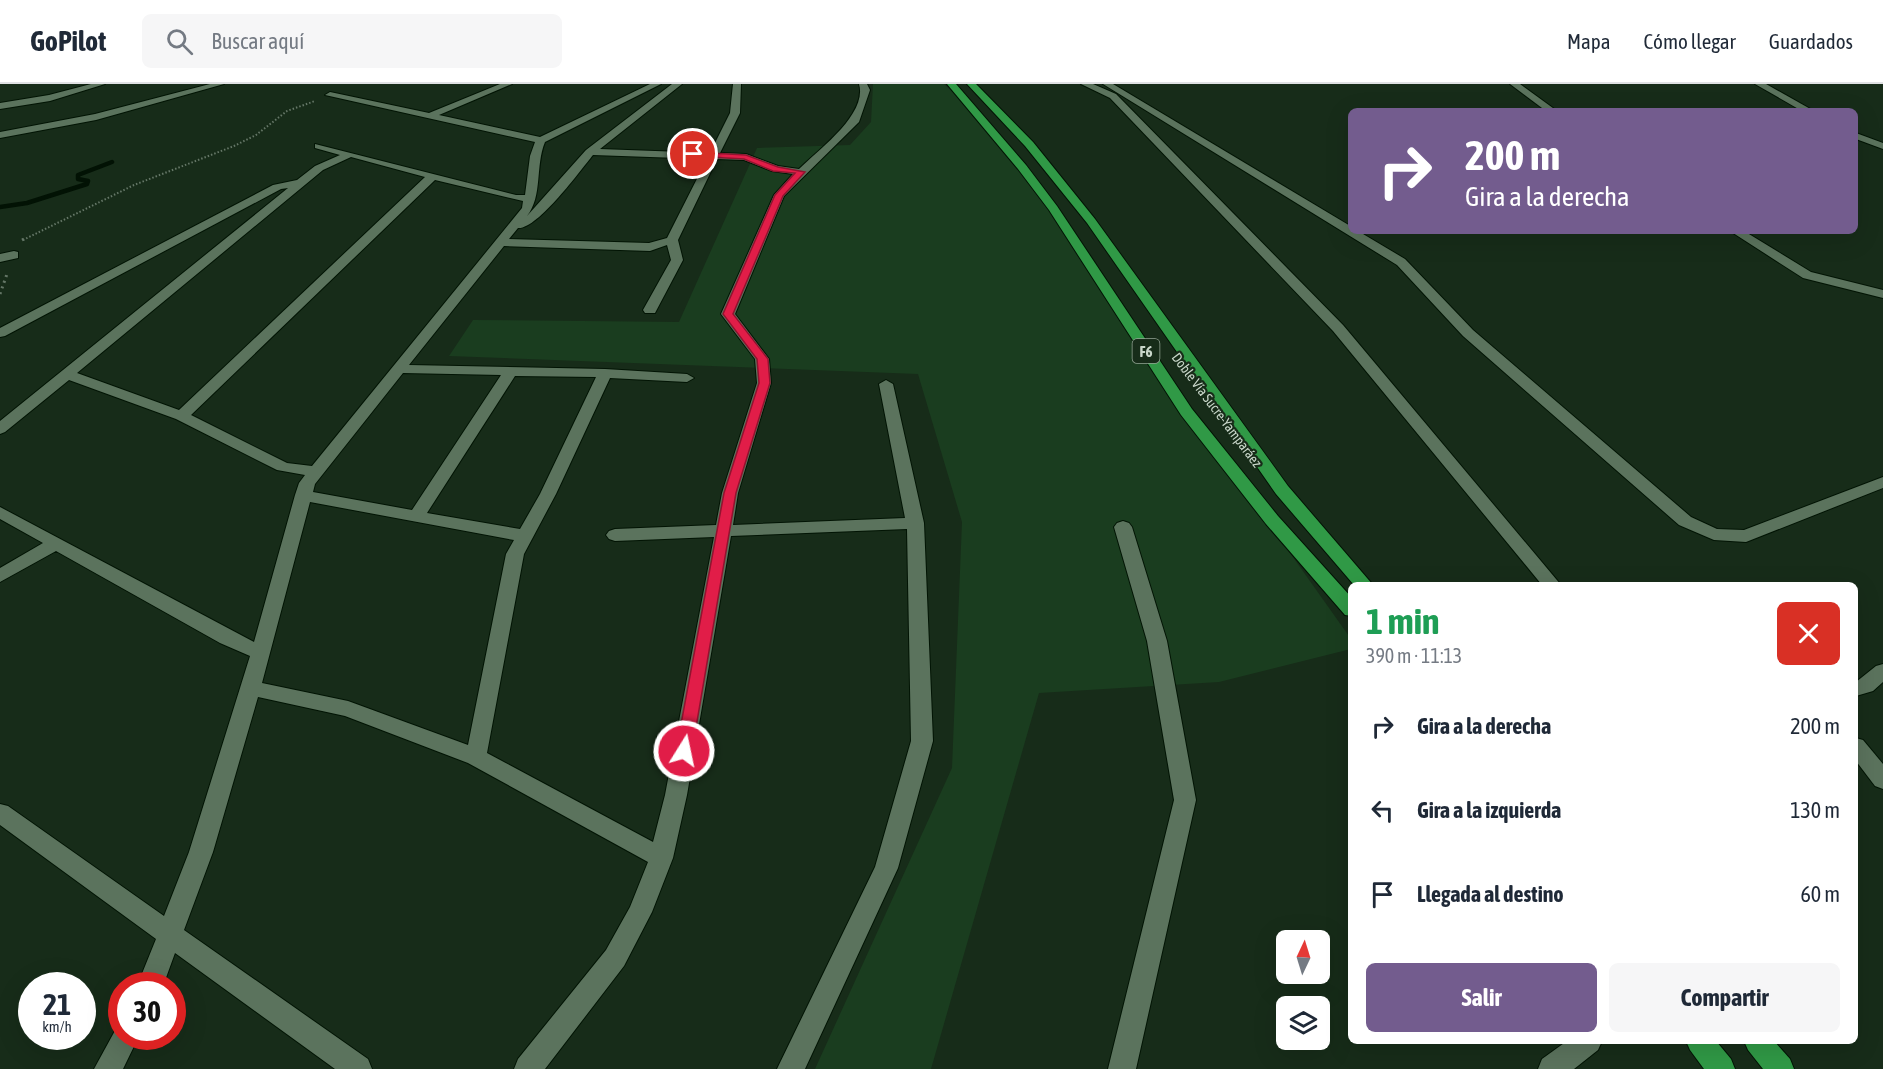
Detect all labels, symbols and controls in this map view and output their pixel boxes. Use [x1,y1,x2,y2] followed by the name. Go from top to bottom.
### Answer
[142,14,562,68] search box
[30,25,106,57] text: GoPilot
[163,25,196,58] icon: search
[211,28,304,54] text: Buscar aquí
[1567,29,1611,53] text: Mapa
[1644,29,1736,53] text: Cómo llegar
[1769,29,1853,53] text: Guardados
[667,128,718,179] pin
[1465,131,1560,179] text: 200 m
[1366,132,1444,210] icon: right
[676,137,709,170] icon: arrive
[1465,181,1630,212] text: Gira a la derecha
[1132,339,1160,363] road number: F6
[1169,350,1265,470] street label: Doble Vía Sucre-Yamparáez
[1366,600,1440,642] text: 1 min
[1777,602,1840,665] button: close
[1366,644,1462,667] text: 390 m · 11:13
[1366,710,1399,743] icon: right
[1417,713,1551,739] text: Gira a la derecha
[1790,713,1840,739] text: 200 m
[652,719,716,783] position arrow
[1366,794,1399,827] icon: left
[1417,797,1561,823] text: Gira a la izquierda
[1790,797,1840,823] text: 130 m
[1366,878,1399,911] icon: arrive
[1417,881,1564,907] text: Llegada al destino
[1800,881,1840,907] text: 60 m
[1276,930,1330,984] north arrow
[1276,930,1330,1050] map controls
[1366,963,1597,1032] button: Salir
[1609,963,1840,1032] button: Compartir
[108,972,186,1050] speed limit sign: 30
[43,987,71,1021] text: 21
[1276,996,1330,1050] button: layers
[42,1018,72,1035] text: km/h

